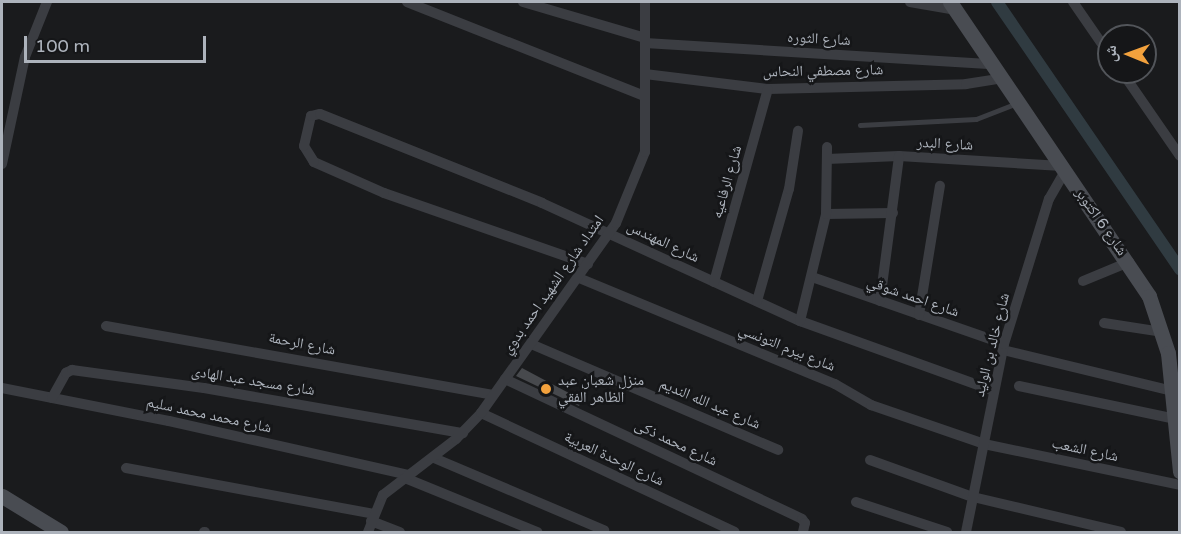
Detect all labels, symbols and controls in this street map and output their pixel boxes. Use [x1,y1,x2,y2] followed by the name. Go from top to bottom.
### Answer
[27,24,208,62] scale bar
[1097,24,1157,84] north arrow
[787,28,851,50] street label: شارع الثوره
[35,35,90,57] text: 100 m
[1101,45,1121,62] text: ش
[763,61,883,81] street label: شارع مصطفي النحاس
[916,134,974,154] street label: شارع البدر
[708,143,746,221] street label: شارع الرفاعيه
[1071,185,1131,259] street label: شارع 6 اكتوبر
[498,212,608,358] street label: امتداد شارع الشهيد احمد بدوي
[624,217,702,267] street label: شارع المهندس
[865,273,961,321] street label: شارع احمد شوقي
[970,291,1014,399] street label: شارع خالد بن الوليد
[736,320,838,376] street label: شارع بيرم التونسي
[267,329,337,359] street label: شارع الرحمة
[190,362,316,400] street label: شارع مسجد عبد الهادى
[558,371,644,406] place label: منزل شعبان عبد الظاهر الفقي
[657,375,763,433] street label: شارع عبد الله النديم
[539,382,553,396] marker: منزل شعبان عبد الظاهر الفقي
[145,393,273,437] street label: شارع محمد محمد سليم
[632,416,720,470] street label: شارع محمد ذكى
[561,428,667,490] street label: شارع الوحدة العربية
[1050,434,1120,466] street label: شارع الشعب

